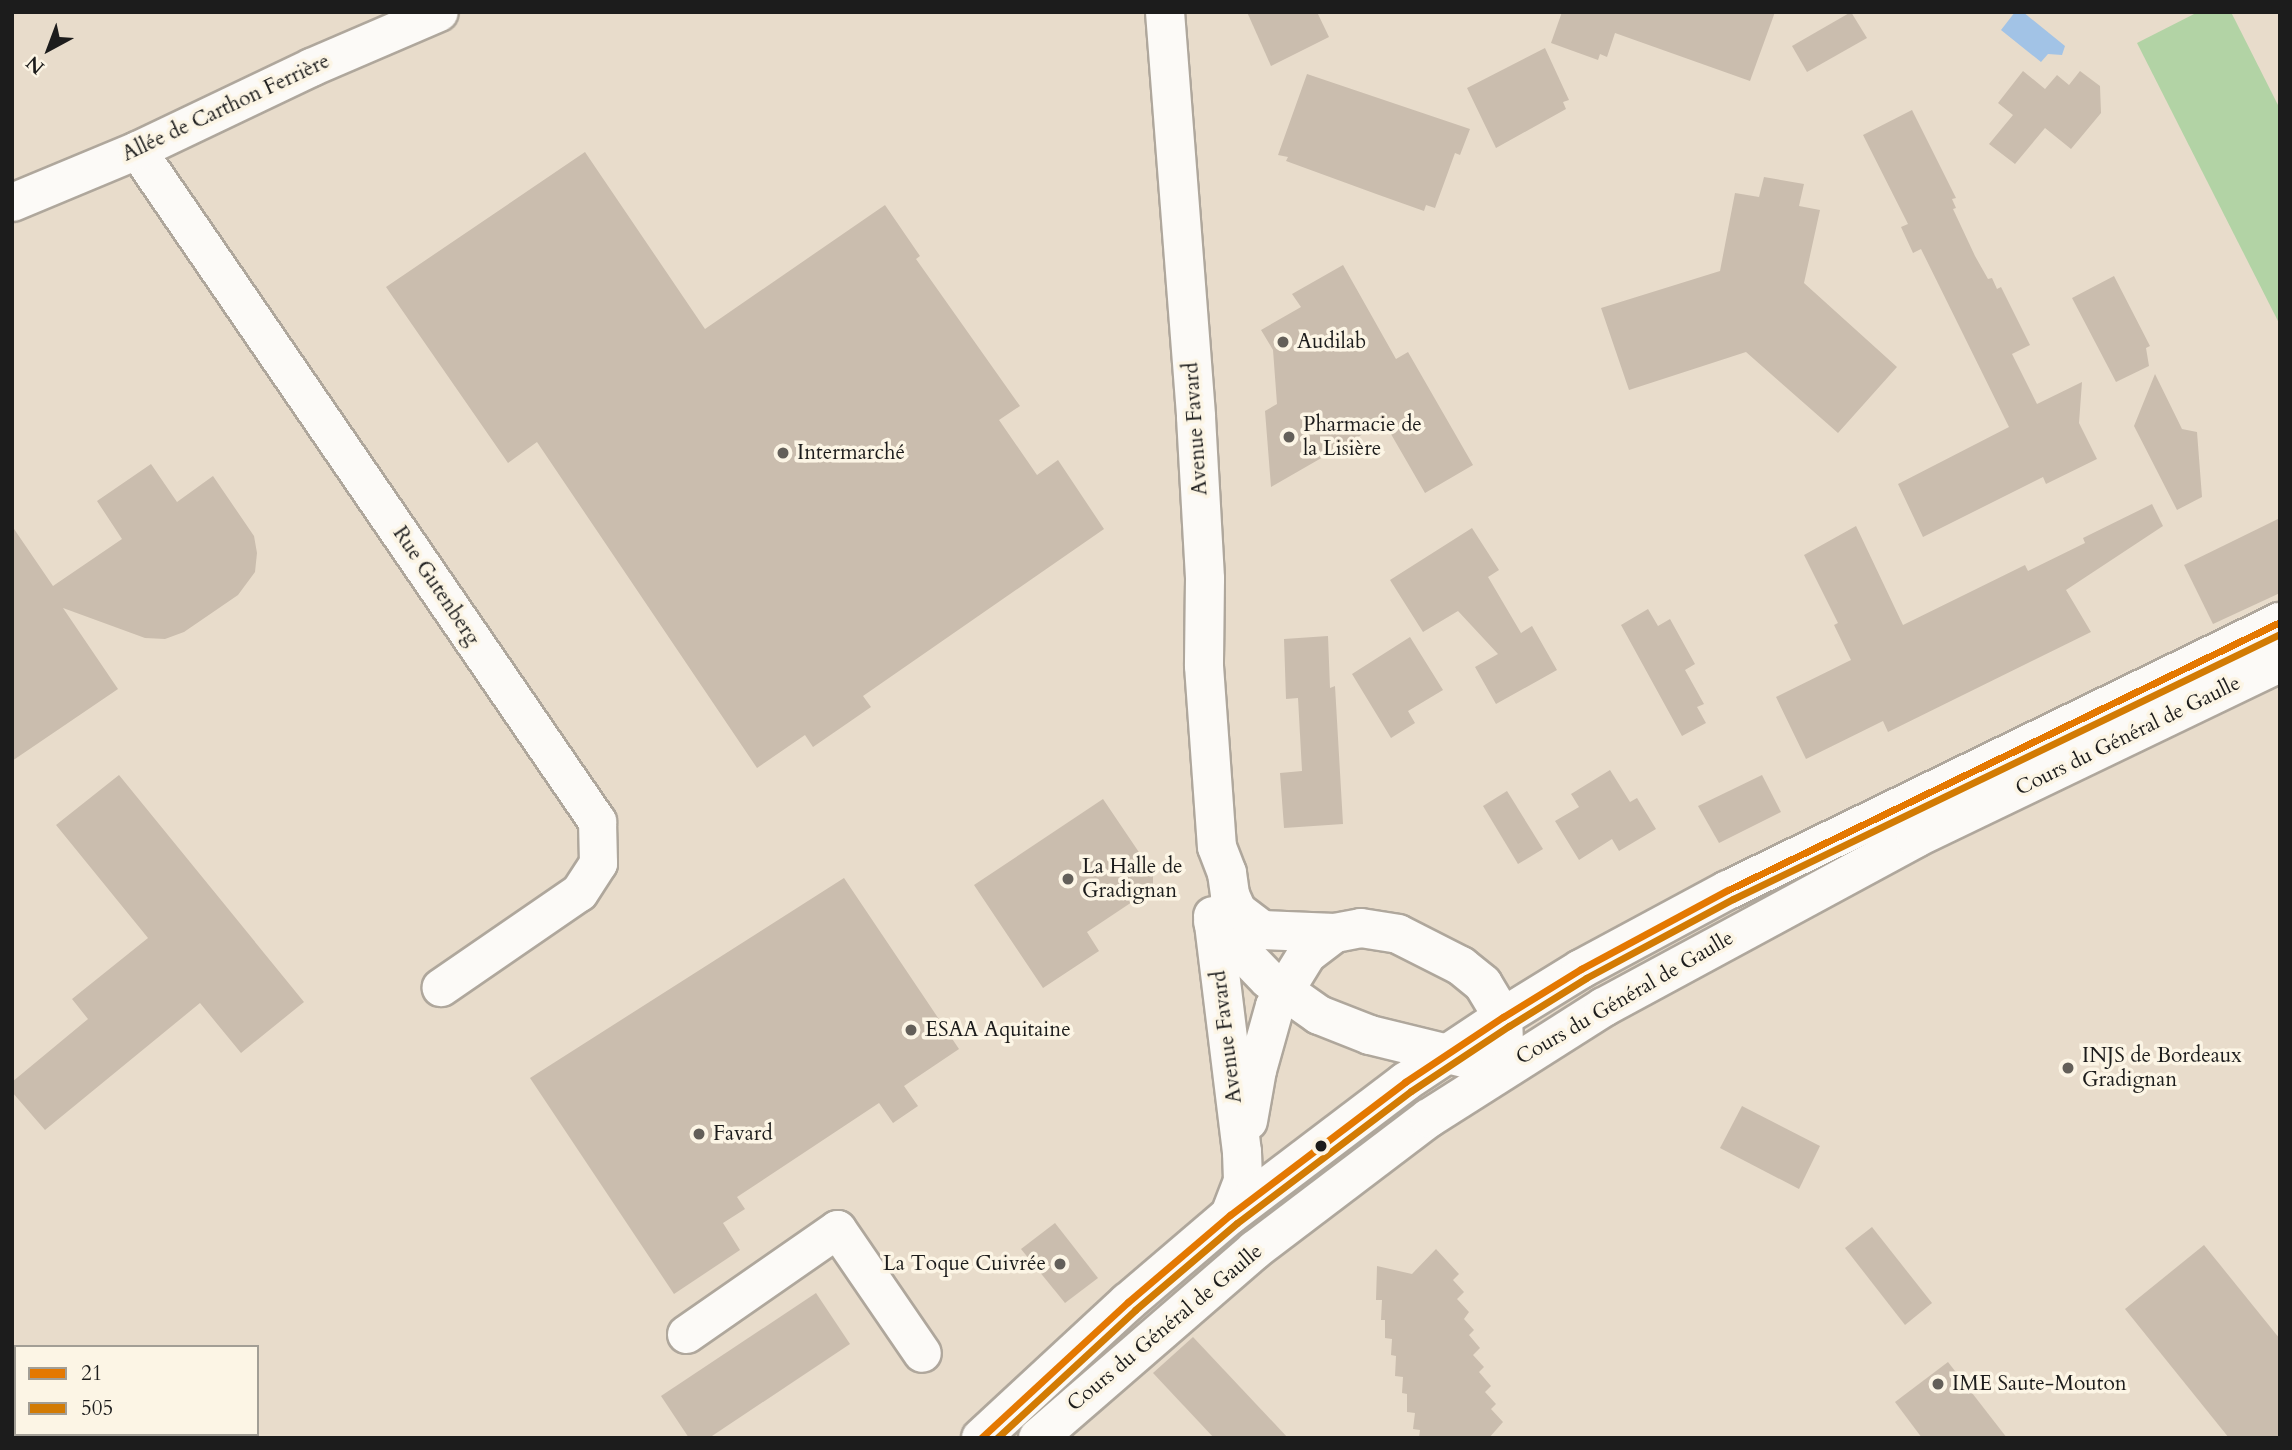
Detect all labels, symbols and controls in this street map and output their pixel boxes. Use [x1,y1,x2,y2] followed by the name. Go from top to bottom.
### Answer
[14,14,84,84] north arrow
[118,49,334,167] street label: Allée de Carthon Ferrière
[20,50,50,80] text: N
[1297,329,1366,355] place label: Audilab
[1275,334,1291,350] marker: Audilab
[1179,362,1213,496] street label: Avenue Favard
[1303,412,1422,462] place label: Pharmacie de la Lisière
[1281,429,1297,445] marker: Pharmacie de la Lisière
[797,440,905,466] place label: Intermarché
[775,445,791,461] marker: Intermarché
[387,522,485,650] street label: Rue Gutenberg
[2012,671,2244,801] street label: Cours du Général de Gaulle
[1082,854,1183,904] place label: La Halle de Gradignan
[1060,871,1076,887] marker: La Halle de Gradignan
[1512,925,1738,1071] street label: Cours du Général de Gaulle
[1206,969,1248,1105] street label: Avenue Favard
[925,1017,1071,1043] place label: ESAA Aquitaine
[903,1022,919,1038] marker: ESAA Aquitaine
[2082,1043,2242,1093] place label: INJS de Bordeaux Gradignan
[2060,1060,2076,1076] marker: INJS de Bordeaux Gradignan
[713,1121,773,1147] place label: Favard
[691,1126,707,1142] marker: Favard
[1314,1139,1328,1153] unlabelled marker
[1062,1239,1268,1417] street label: Cours du Général de Gaulle
[883,1251,1046,1277] place label: La Toque Cuivrée
[1052,1256,1068,1272] marker: La Toque Cuivrée
[14,1345,259,1436] legend
[81,1359,103,1388] text: 21
[1952,1371,2127,1397] place label: IME Saute-Mouton
[1930,1376,1946,1392] marker: IME Saute-Mouton
[81,1394,113,1423] text: 505

